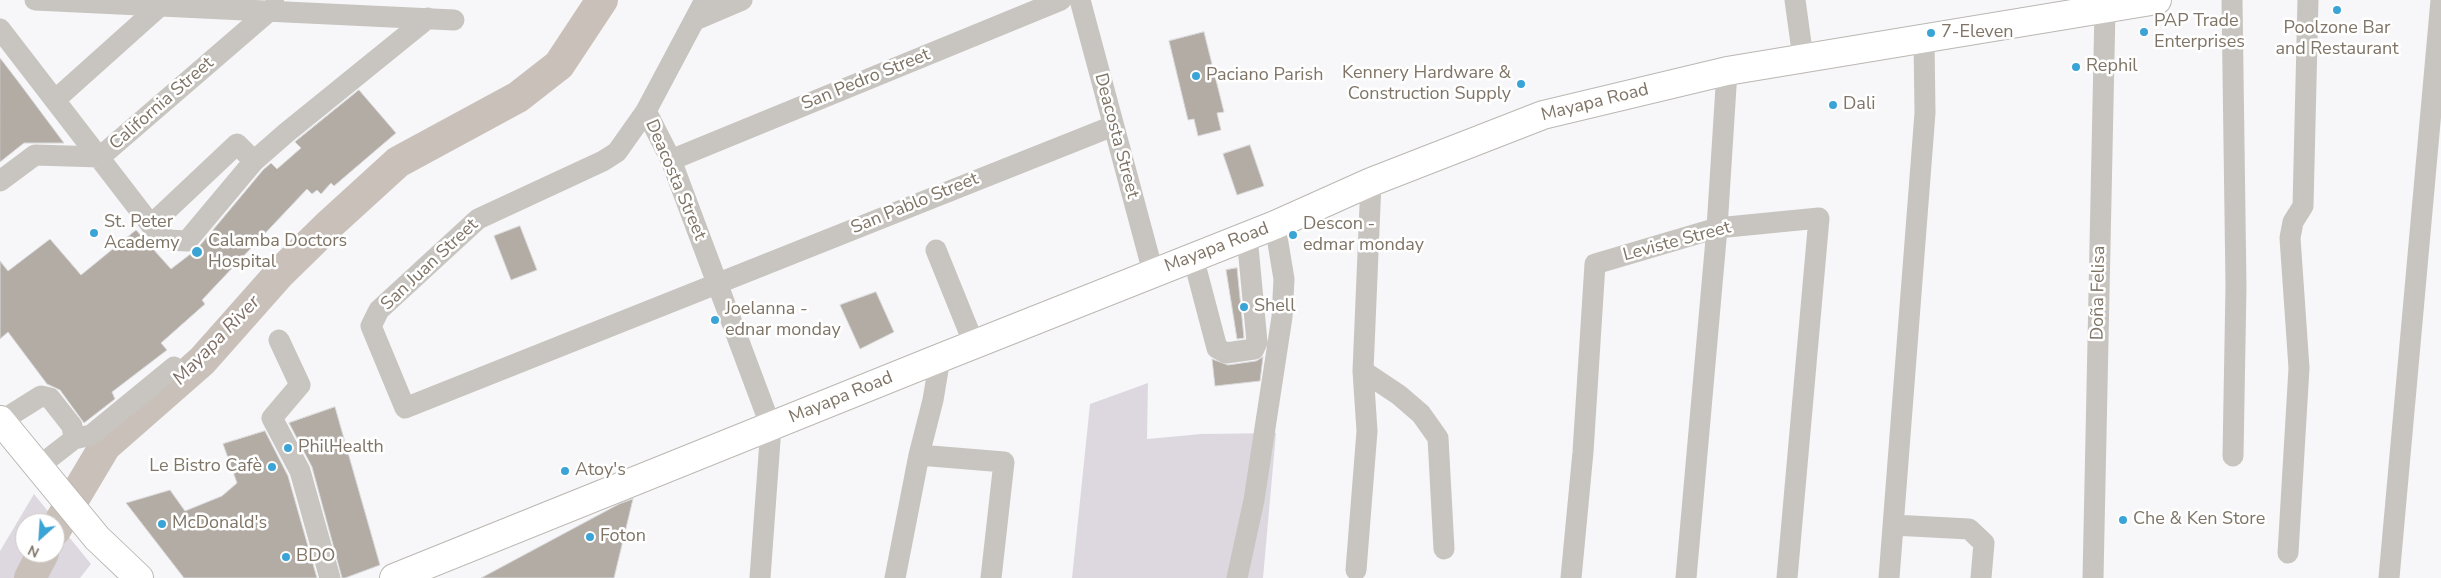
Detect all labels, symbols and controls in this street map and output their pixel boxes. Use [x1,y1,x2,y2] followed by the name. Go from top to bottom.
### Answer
[2331,4,2343,16] marker: Poolzone Bar and Restaurant
[2154,11,2245,54] place label: PAP Trade Enterprises
[2275,18,2399,60] place label: Poolzone Bar and Restaurant
[1941,22,2014,44] place label: 7-Eleven
[2138,26,2150,38] marker: PAP Trade Enterprises
[1925,27,1937,39] marker: 7-Eleven
[799,44,933,116] street label: San Pedro Street
[106,53,218,155] street label: California Street
[2086,56,2138,78] place label: Rephil
[2070,61,2082,73] marker: Rephil
[1342,63,1511,106] place label: Kennery Hardware & Construction Supply
[1206,65,1323,87] place label: Paciano Parish
[1190,70,1202,82] marker: Paciano Parish
[1089,71,1143,201] street label: Deacosta Street
[1515,78,1527,90] marker: Kennery Hardware & Construction Supply
[1539,79,1651,127] street label: Mayapa Road
[1843,94,1875,116] place label: Dali
[1827,99,1839,111] marker: Dali
[640,117,710,243] street label: Deacosta Street
[848,169,982,239] street label: San Pablo Street
[104,212,179,254] place label: St. Peter Academy
[1303,214,1424,256] place label: Descon - edmar monday
[377,215,483,315] street label: San Juan Street
[1621,217,1733,267] street label: Leviste Street
[1162,218,1272,278] street label: Mayapa Road
[88,227,100,239] marker: St. Peter Academy
[1287,229,1299,241] marker: Descon - edmar monday
[208,231,347,274] place label: Calamba Doctors Hospital
[190,245,204,259] marker: Calamba Doctors Hospital
[2087,246,2111,340] street label: Doña Felisa
[169,292,265,390] water label: Mayapa River
[1254,296,1296,318] place label: Shell
[725,299,841,342] place label: Joelanna - ednar monday
[1238,301,1250,313] marker: Shell
[709,314,721,326] marker: Joelanna - ednar monday
[786,367,896,429] street label: Mayapa Road
[298,437,384,459] place label: PhilHealth
[282,442,294,454] marker: PhilHealth
[149,456,262,478] place label: Le Bistro Cafè
[575,460,626,482] place label: Atoy's
[266,461,278,473] marker: Le Bistro Cafè
[559,465,571,477] marker: Atoy's
[2133,509,2265,531] place label: Che & Ken Store
[15,513,65,563] north arrow
[172,513,267,535] place label: McDonald's
[2117,514,2129,526] marker: Che & Ken Store
[156,518,168,530] marker: McDonald's
[600,526,646,548] place label: Foton
[584,531,596,543] marker: Foton
[25,540,43,562] text: N
[296,546,335,568] place label: BDO
[280,551,292,563] marker: BDO

